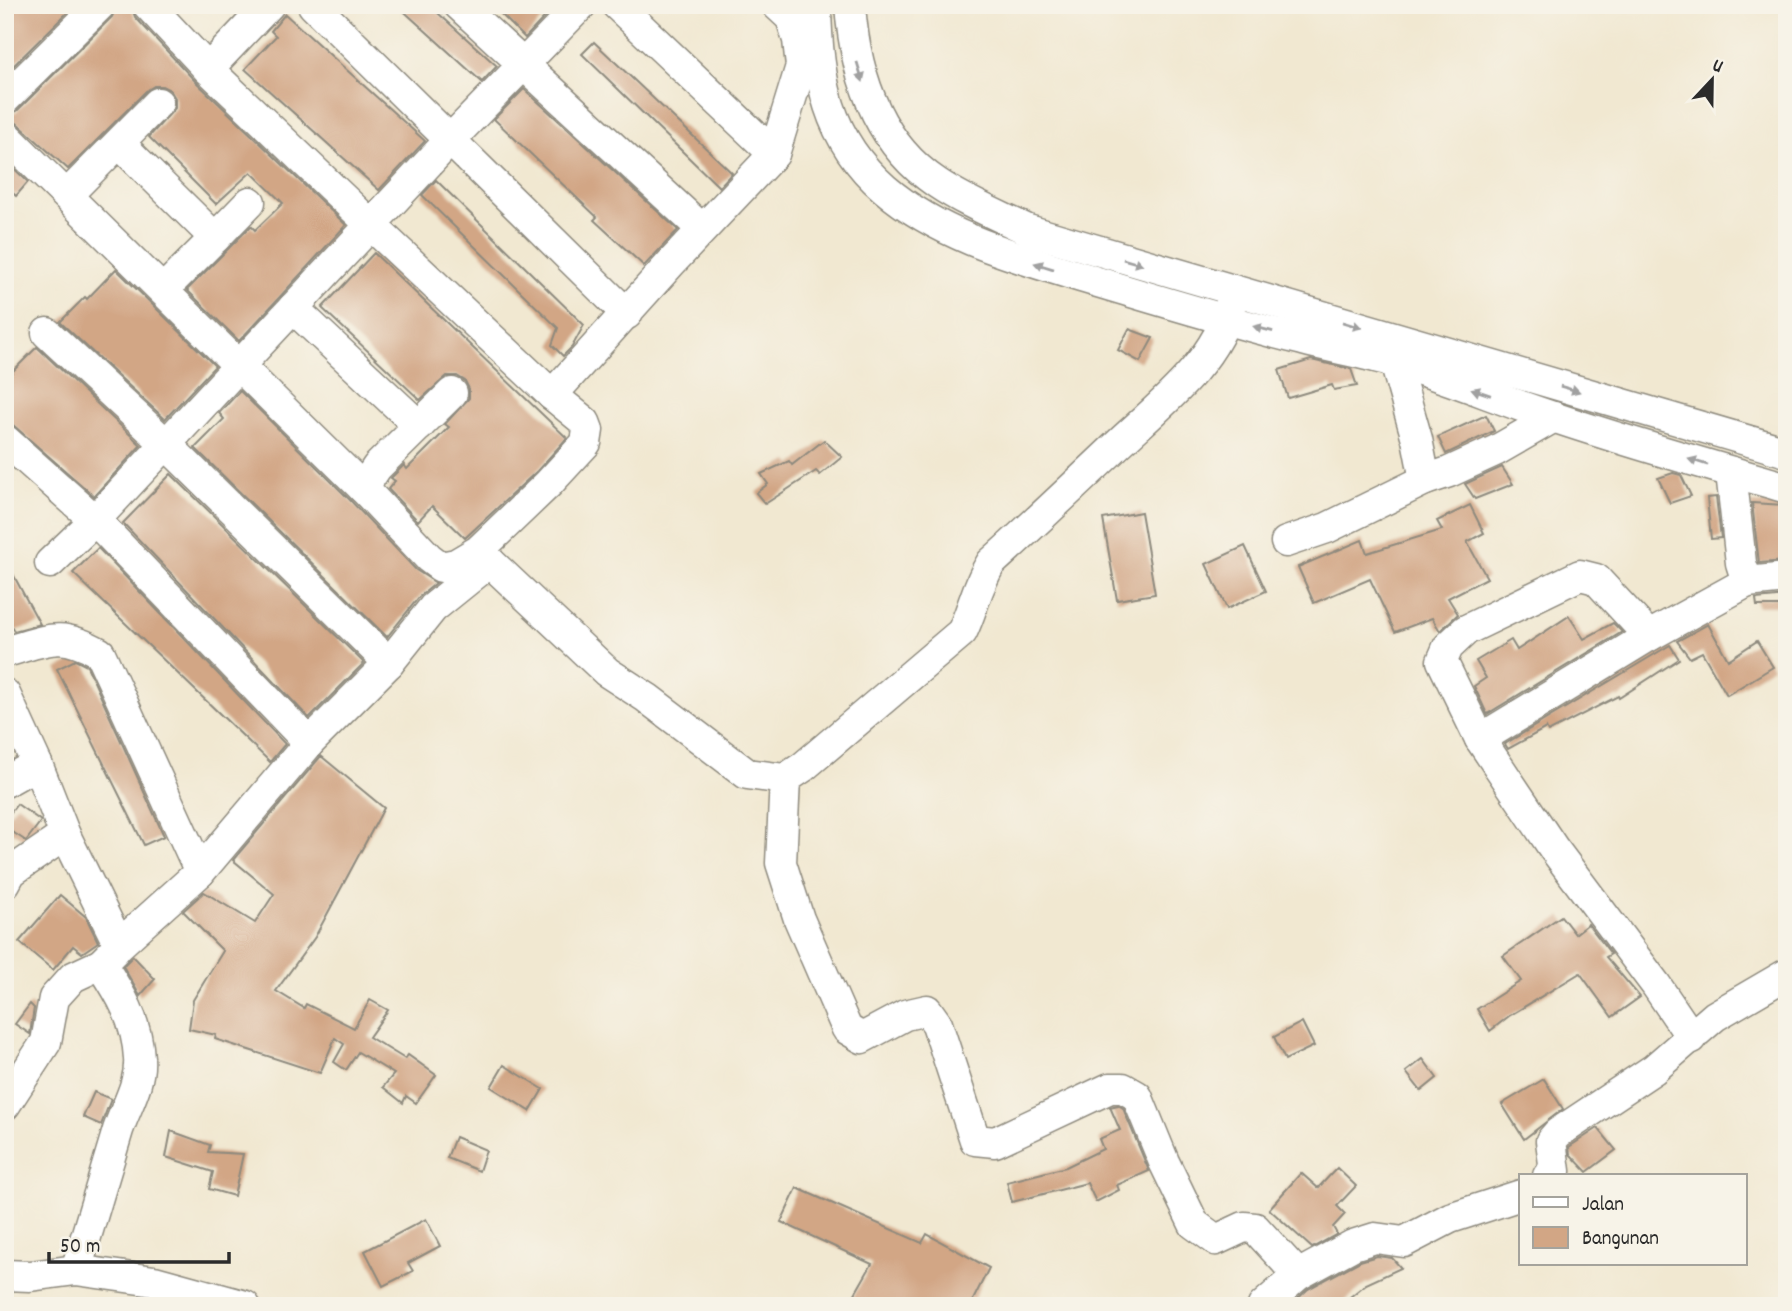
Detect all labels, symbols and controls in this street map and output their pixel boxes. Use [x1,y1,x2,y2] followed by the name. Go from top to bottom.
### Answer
[1676,46,1746,116] north arrow
[1708,53,1726,82] text: U
[856,62,866,83] one-way arrow
[1123,257,1144,267] one-way arrow
[1034,260,1055,270] one-way arrow
[1342,320,1363,330] one-way arrow
[1252,324,1273,334] one-way arrow
[1559,384,1581,395] one-way arrow
[1471,386,1492,397] one-way arrow
[1687,456,1708,466] one-way arrow
[1519,1174,1746,1266] legend
[1582,1191,1624,1221] text: Jalan
[49,1220,229,1264] scale bar
[1582,1225,1659,1255] text: Bangunan
[60,1233,100,1263] text: 50 m

